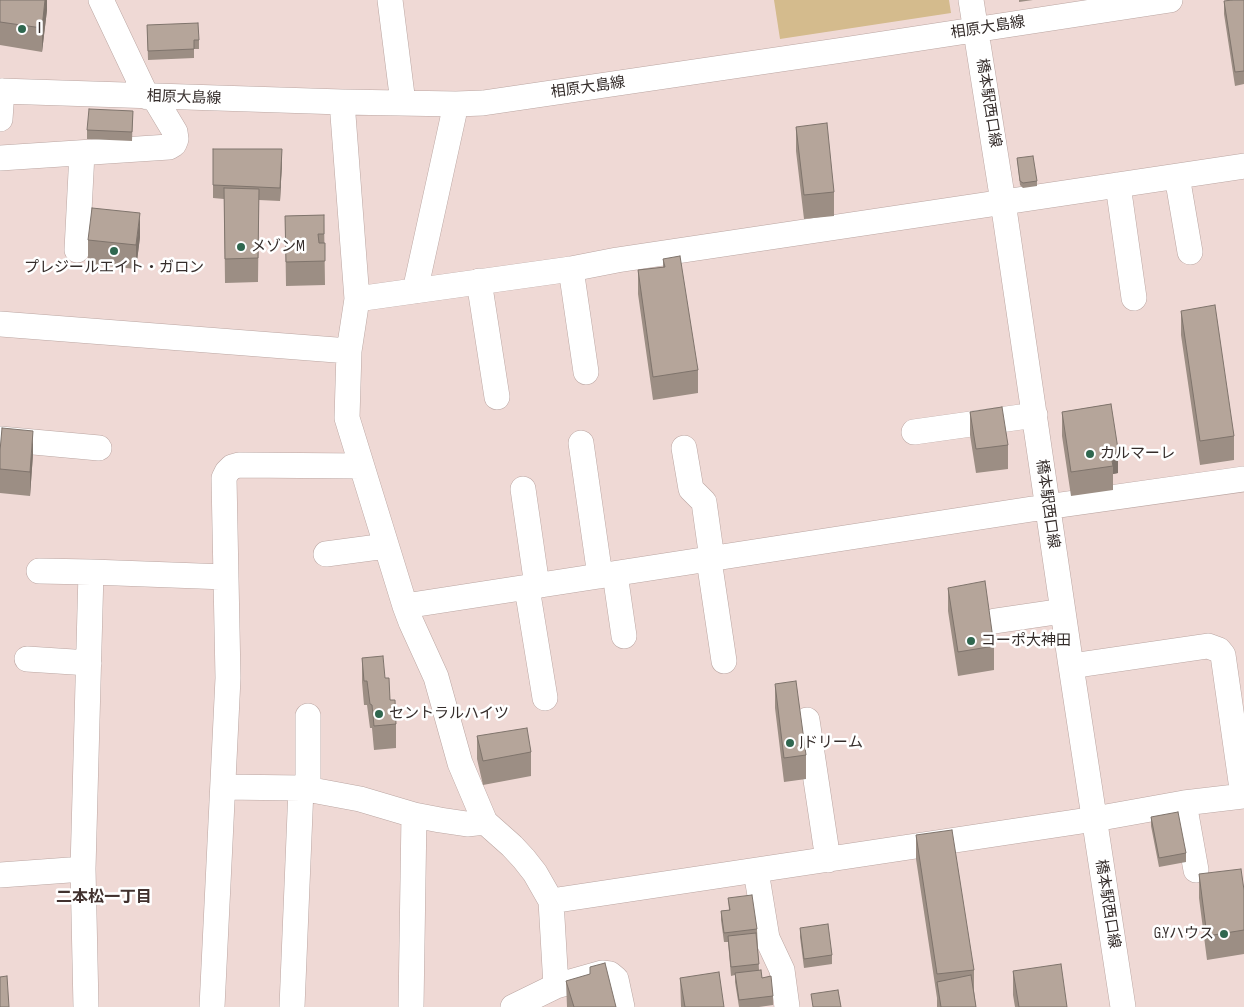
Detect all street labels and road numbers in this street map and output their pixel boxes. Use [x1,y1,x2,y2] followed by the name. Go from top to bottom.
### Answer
[950,13,1026,43] street label: 相原大島線
[972,57,1004,149] street label: 橋本駅西口線
[550,74,626,102] street label: 相原大島線
[146,88,222,108] street label: 相原大島線
[1032,458,1062,550] street label: 橋本駅西口線
[1091,858,1123,950] street label: 橋本駅西口線

